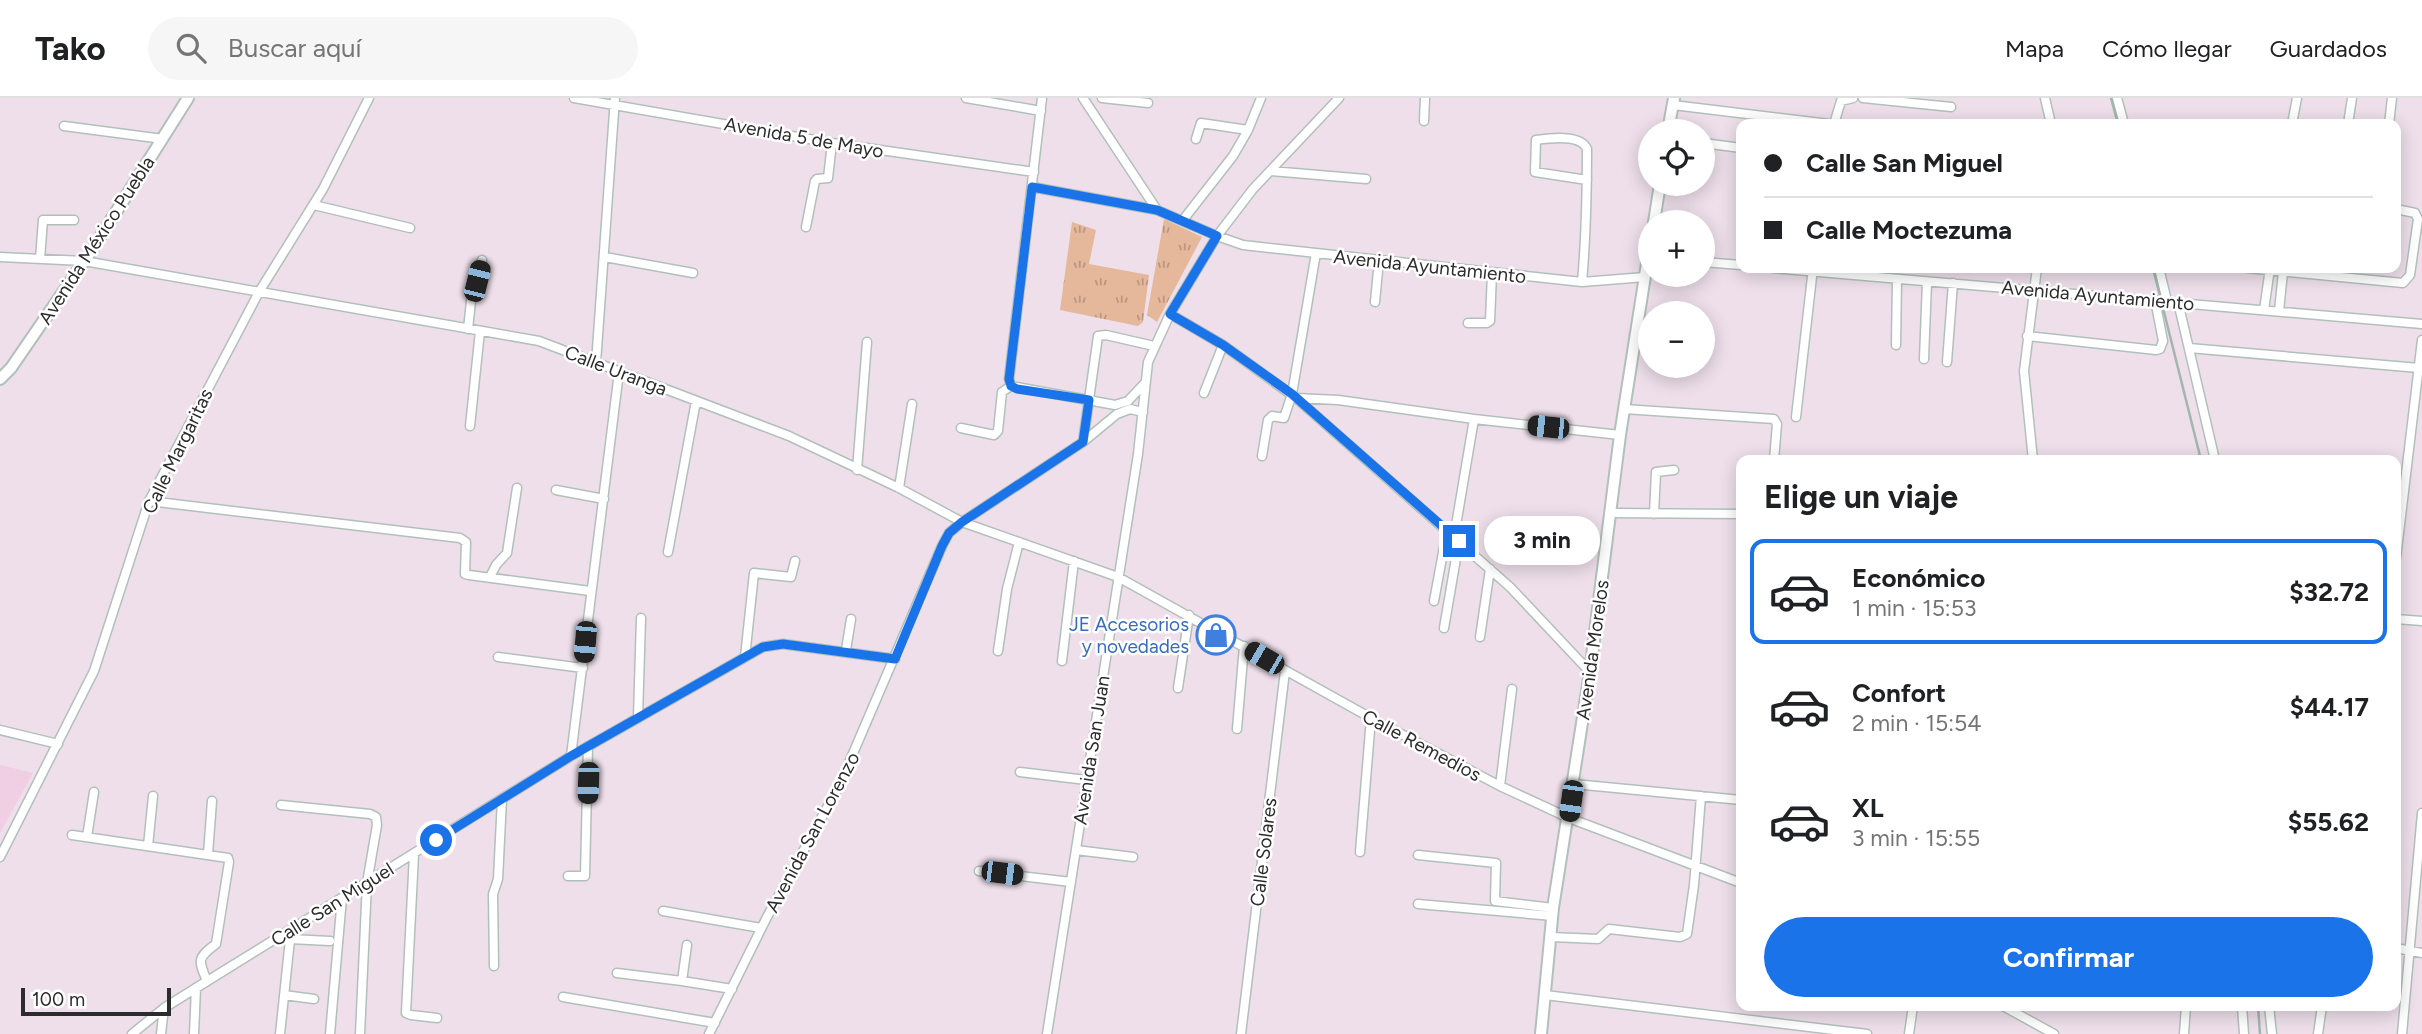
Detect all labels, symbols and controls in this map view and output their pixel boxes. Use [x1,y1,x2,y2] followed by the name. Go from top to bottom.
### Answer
[148,17,638,80] search box
[35,29,106,68] text: Tako
[172,29,210,67] icon: search
[228,32,362,64] text: Buscar aquí
[2005,34,2064,63] text: Mapa
[2102,34,2232,63] text: Cómo llegar
[2270,34,2387,63] text: Guardados
[722,112,885,163] street label: Avenida 5 de Mayo
[1638,119,1715,378] map controls
[1638,119,1715,196] button: locate
[1806,147,2003,179] text: Calle San Miguel
[33,152,159,329] street label: Avenida México Puebla
[1638,210,1715,287] button: +
[1806,214,2012,246] text: Calle Moctezuma
[1332,245,1527,288] street label: Avenida Ayuntamiento
[462,258,493,304] car
[2001,276,2195,315] street label: Avenida Ayuntamiento
[1638,301,1715,378] button: −
[561,340,670,401] street label: Calle Uranga
[137,385,218,518] street label: Calle Margaritas
[1527,414,1570,440] car
[1764,478,1958,516] text: Elige un viaje
[1484,516,1599,565] callout: 3 min
[1443,525,1475,557] route end
[1513,526,1571,554] text: 3 min
[1768,560,1831,623] icon: car
[1852,562,1985,594] text: Económico
[2289,576,2369,608] text: $32.72
[1571,578,1614,722] street label: Avenida Morelos
[1852,594,1976,622] text: 1 min · 15:53
[1069,613,1189,658] place label: JE Accesorios y novedades
[1195,614,1237,656] shop icon: JE Accesorios y novedades
[573,620,598,664] car
[1241,638,1288,678] car
[1068,674,1115,826] street label: Avenida San Juan
[1768,675,1831,738] icon: car
[1852,677,1946,709] text: Confort
[2290,691,2369,723] text: $44.17
[1359,705,1485,786] street label: Calle Remedios
[1852,709,1982,737] text: 2 min · 15:54
[760,748,864,916] street label: Avenida San Lorenzo
[577,762,600,804] car
[1558,779,1585,823] car
[1768,790,1831,853] icon: car
[1852,792,1884,824] text: XL
[1245,796,1282,908] street label: Calle Solares
[2288,806,2369,838] text: $55.62
[420,824,452,856] route start
[1852,824,1980,852] text: 3 min · 15:55
[267,858,398,951] street label: Calle San Miguel
[980,860,1025,886] car
[1764,917,2373,997] button: Confirmar
[21,985,172,1017] scale bar
[32,988,85,1011] text: 100 m

